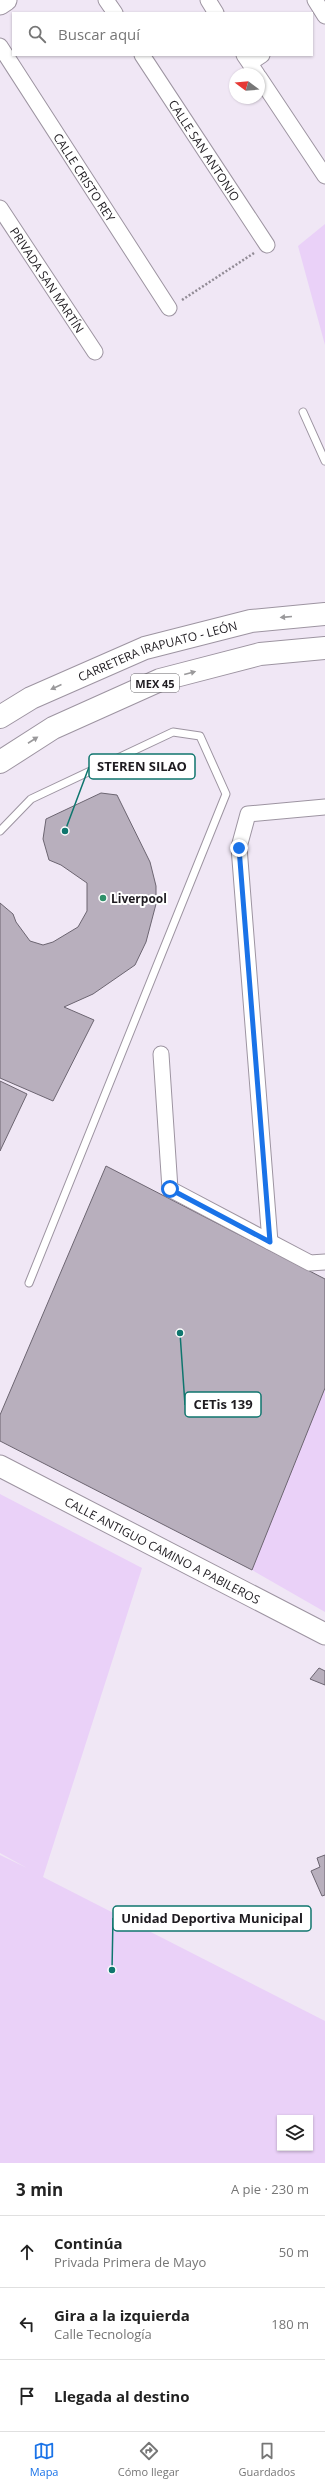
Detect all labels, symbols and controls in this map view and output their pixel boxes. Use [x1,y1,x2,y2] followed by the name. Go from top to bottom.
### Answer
[12,12,313,56] search box
[26,23,48,45] icon: search
[58,24,140,44] text: Buscar aquí
[229,68,265,104] north arrow
[165,96,244,204] street label: CALLE SAN ANTONIO
[50,130,120,225] street label: CALLE CRISTO REY
[6,224,88,336] street label: PRIVADA SAN MARTÍN
[280,614,292,621] one-way arrow
[75,616,239,685] street label: CARRETERA IRAPUATO - LEÓN
[184,669,196,675] one-way arrow
[131,674,179,692] road number: MEX 45
[50,684,62,690] one-way arrow
[27,737,39,744] one-way arrow
[89,754,195,779] callout: STEREN SILAO
[97,757,187,775] text: STEREN SILAO
[230,839,248,857] route end
[111,890,167,907] place label: Liverpool
[98,893,108,903] marker: Liverpool
[161,1180,179,1198] route start
[185,1392,261,1417] callout: CETis 139
[193,1395,253,1413] text: CETis 139
[62,1492,263,1608] street label: CALLE ANTIGUO CAMINO A PABILEROS
[113,1906,311,1931] callout: Unidad Deportiva Municipal
[121,1909,303,1927] text: Unidad Deportiva Municipal
[277,2115,313,2151] map controls
[277,2115,313,2151] button: layers
[16,2178,63,2201] text: 3 min
[231,2180,309,2198] text: A pie · 230 m
[54,2233,123,2253] text: Continúa
[16,2241,38,2263] icon: ahead
[279,2243,309,2261] text: 50 m
[54,2253,206,2271] text: Privada Primera de Mayo
[54,2305,190,2325] text: Gira a la izquierda
[16,2313,38,2335] icon: left
[271,2315,309,2333] text: 180 m
[54,2325,152,2343] text: Calle Tecnología
[16,2385,38,2407] icon: arrive
[54,2386,189,2406] text: Llegada al destino
[30,2440,58,2479] tab: Mapa
[118,2440,179,2479] tab: Cómo llegar
[239,2440,295,2479] tab: Guardados

